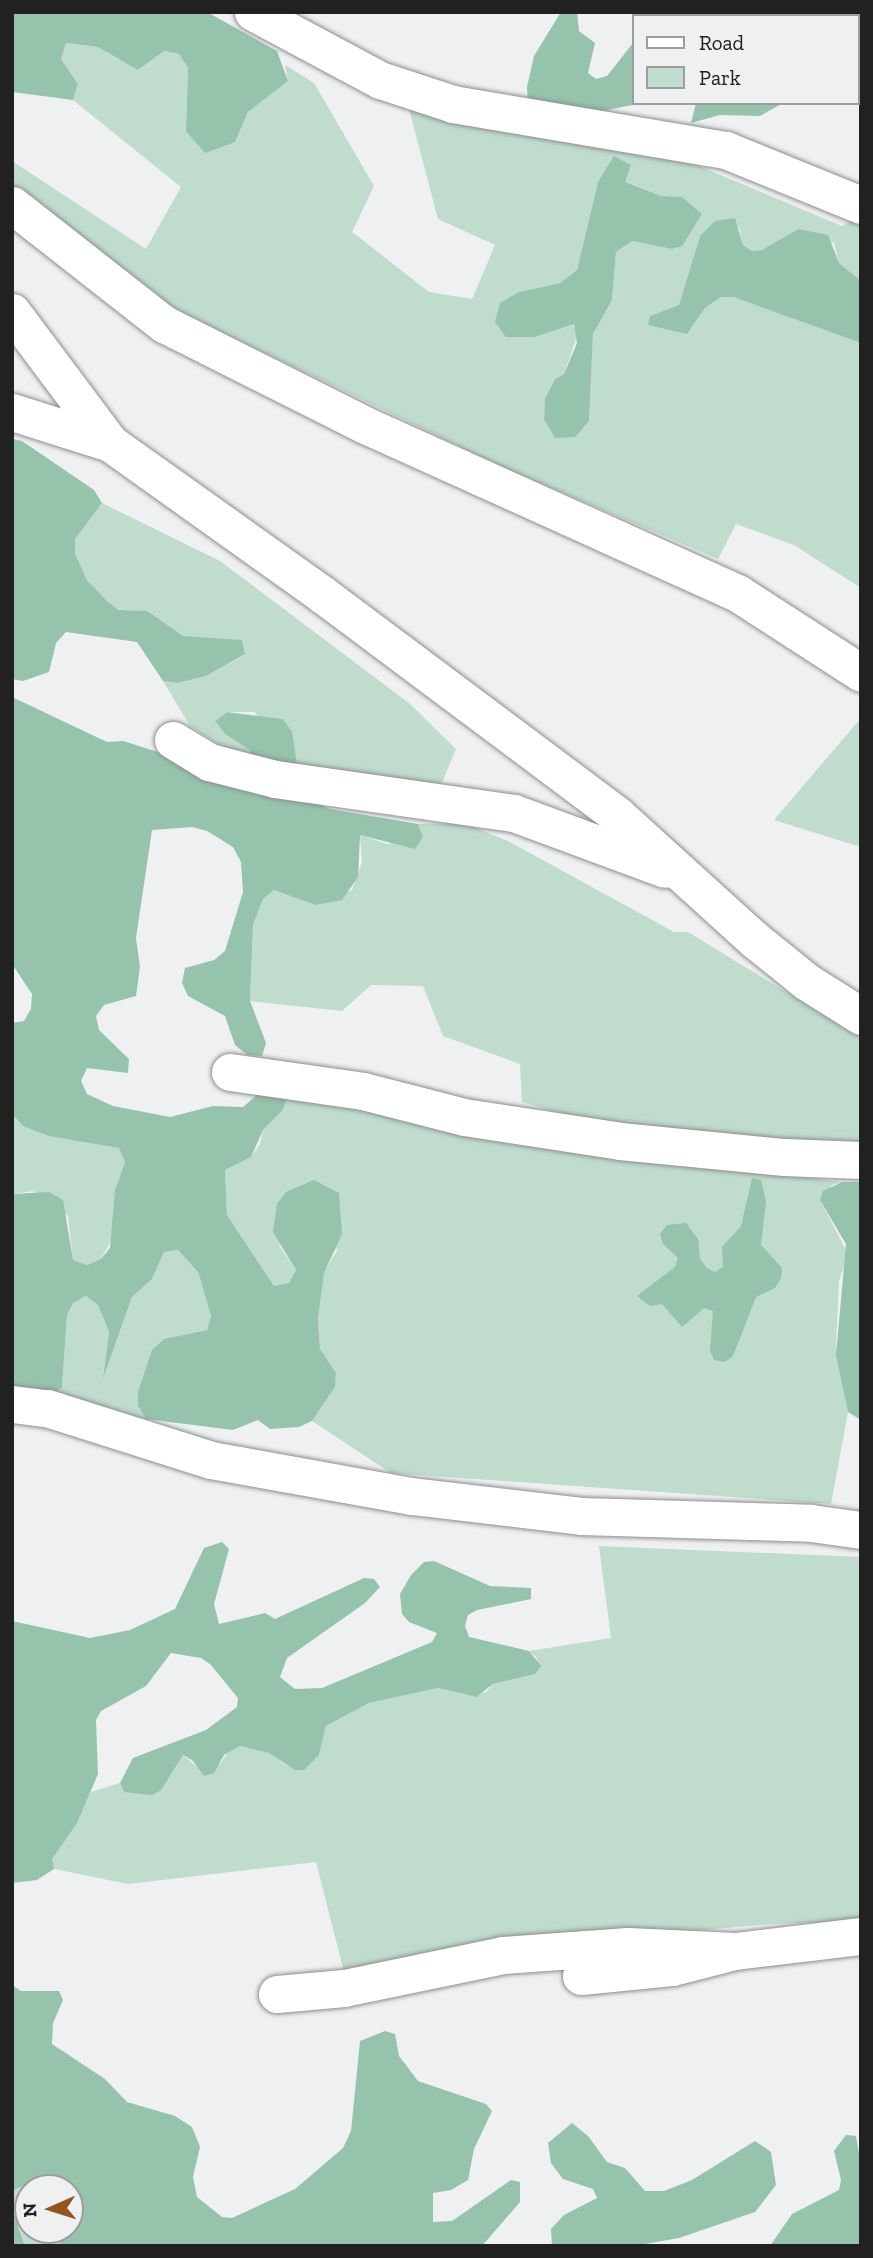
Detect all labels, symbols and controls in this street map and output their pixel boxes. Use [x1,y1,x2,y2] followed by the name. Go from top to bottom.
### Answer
[632,14,859,105] legend
[699,30,744,55] text: Road
[699,65,741,90] text: Park
[14,2174,84,2244] north arrow
[18,2202,41,2218] text: N

